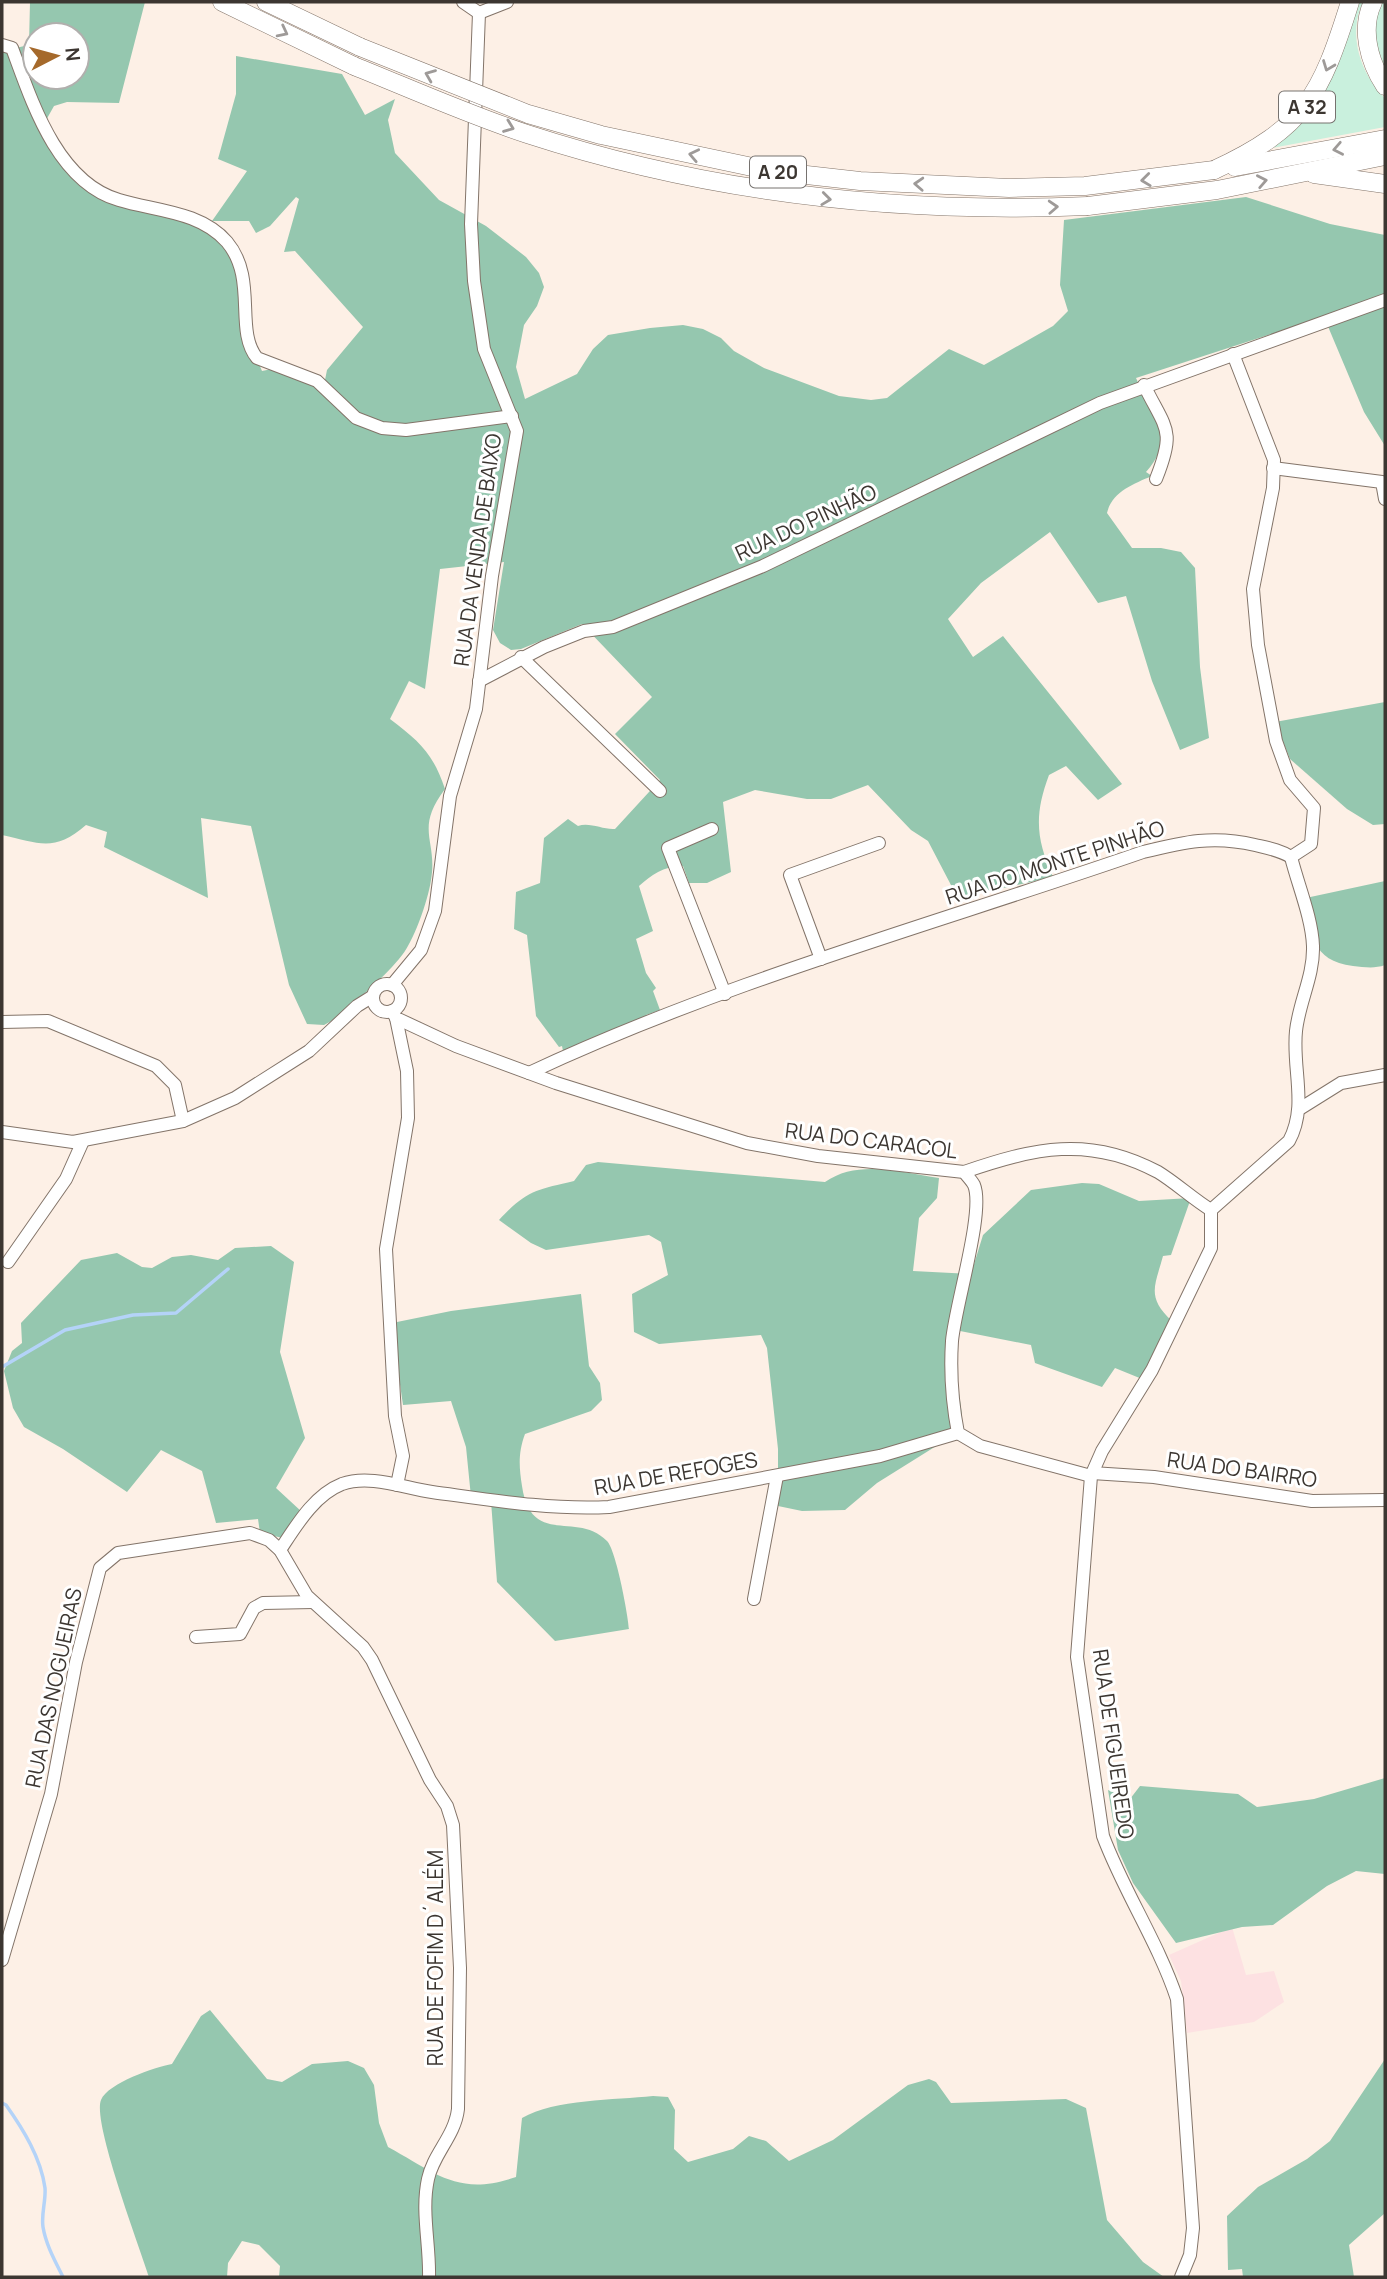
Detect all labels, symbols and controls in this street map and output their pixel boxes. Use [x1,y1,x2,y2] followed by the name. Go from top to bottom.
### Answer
[21,21,91,91] north arrow
[276,24,288,38] one-way arrow
[59,46,87,62] text: N
[1322,60,1336,72] one-way arrow
[425,70,437,84] one-way arrow
[1279,92,1335,122] road number: A 32
[502,119,514,133] one-way arrow
[1332,140,1344,155] one-way arrow
[688,148,700,163] one-way arrow
[750,156,806,188] road number: A 20
[1141,172,1152,187] one-way arrow
[1256,174,1268,189] one-way arrow
[914,177,925,192] one-way arrow
[820,192,832,207] one-way arrow
[1048,200,1059,215] one-way arrow
[447,432,507,668] street label: RUA DA VENDA DE BAIXO
[730,477,881,567] street label: RUA DO PINHÃO
[942,813,1168,911] street label: RUA DO MONTE PINHÃO
[783,1116,959,1164] street label: RUA DO CARACOL
[592,1445,760,1501] street label: RUA DE REFOGES
[1165,1445,1319,1493] street label: RUA DO BAIRRO
[18,1585,88,1790] street label: RUA DAS NOGUEIRAS
[1087,1647,1141,1841] street label: RUA DE FIGUEIREDO
[421,1850,449,2066] street label: RUA DE FOFIM D´ALÉM

